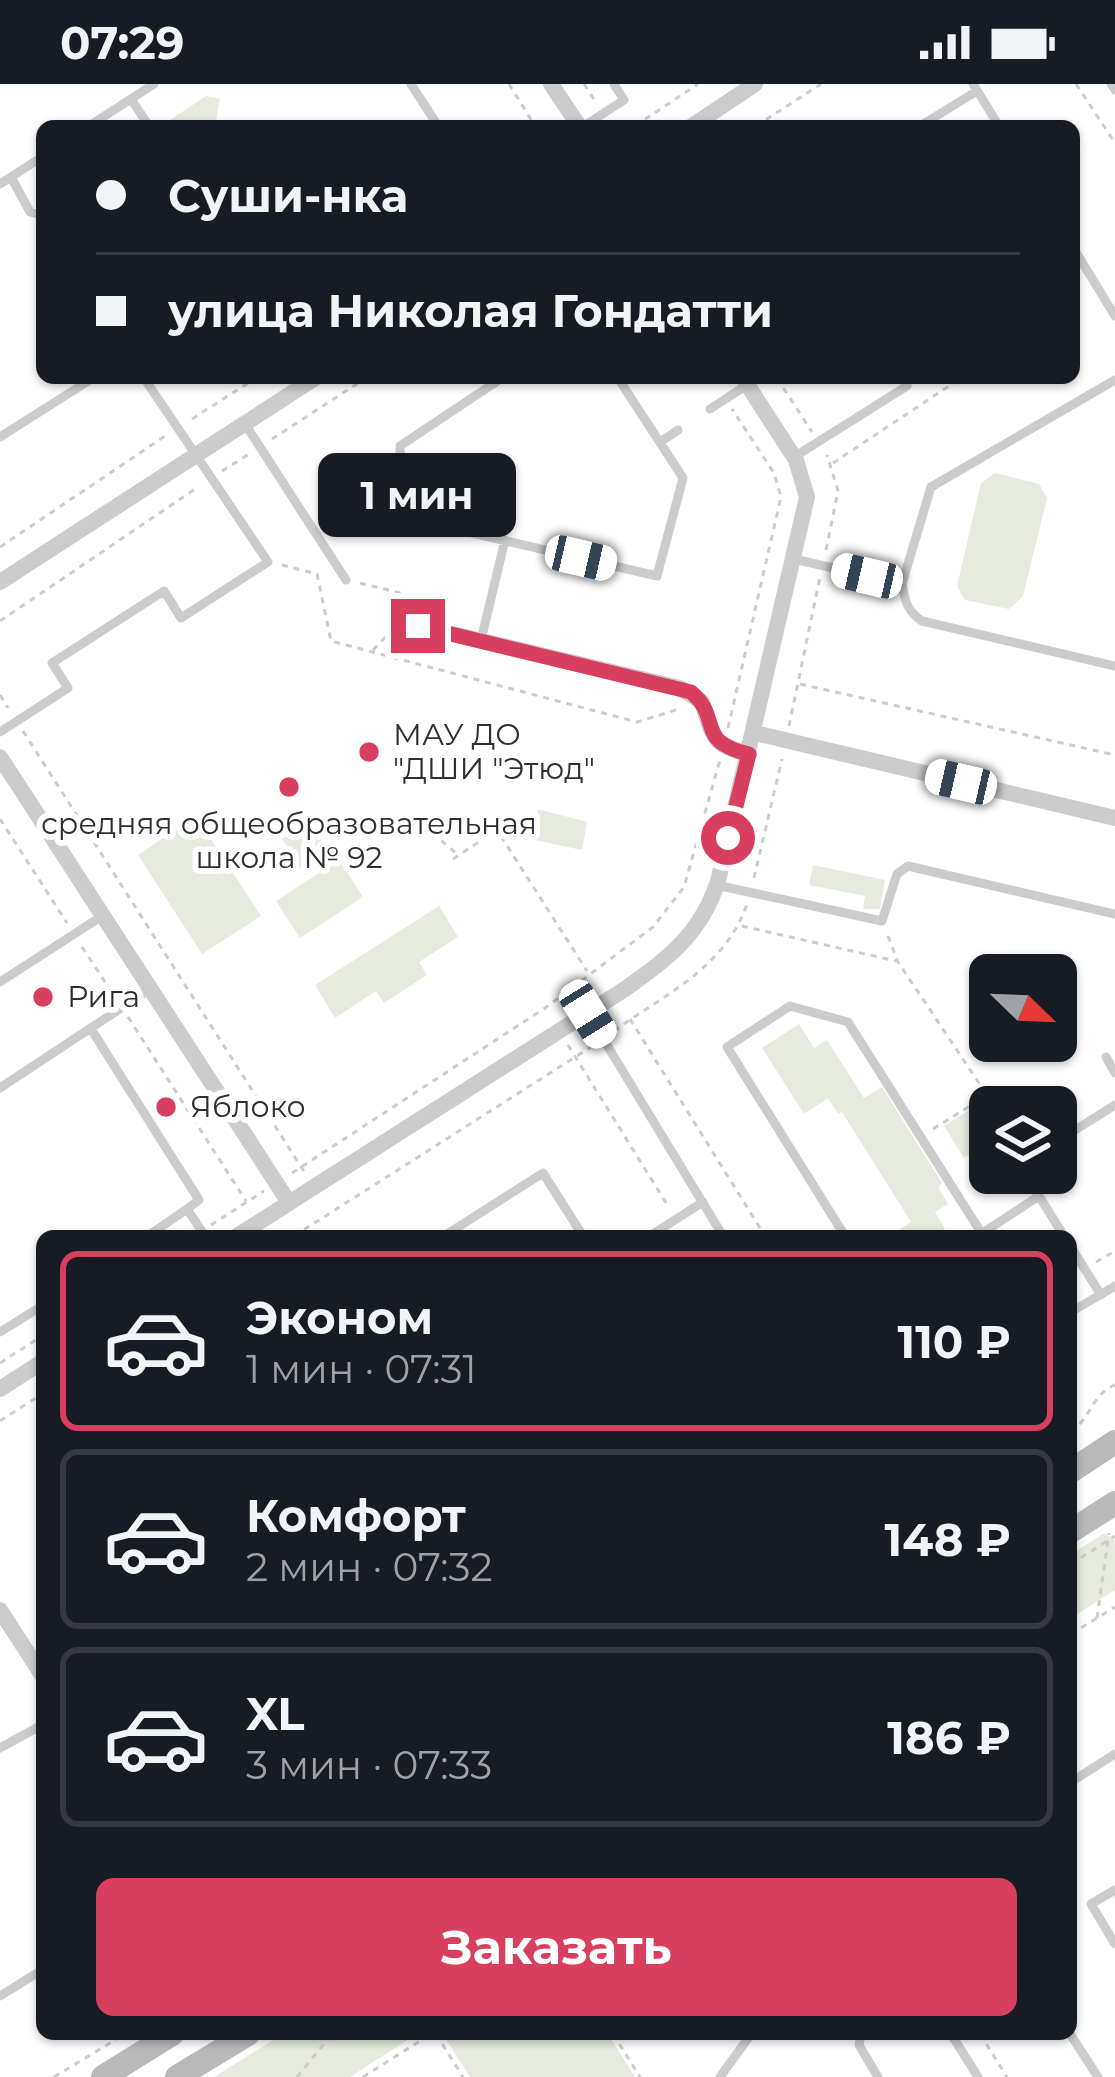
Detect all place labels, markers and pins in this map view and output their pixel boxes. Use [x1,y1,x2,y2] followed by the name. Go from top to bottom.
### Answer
[393,716,595,787] place label: МАУ ДО "ДШИ "Этюд"
[356,739,382,765] marker: МАУ ДО "ДШИ "Этюд"
[276,774,302,800] marker: средняя общеобразовательная школа № 92
[41,805,537,876] place label: средняя общеобразовательная школа № 92
[67,978,140,1015] place label: Рига
[30,984,56,1010] marker: Рига
[190,1088,306,1125] place label: Яблоко
[153,1094,179,1120] marker: Яблоко

